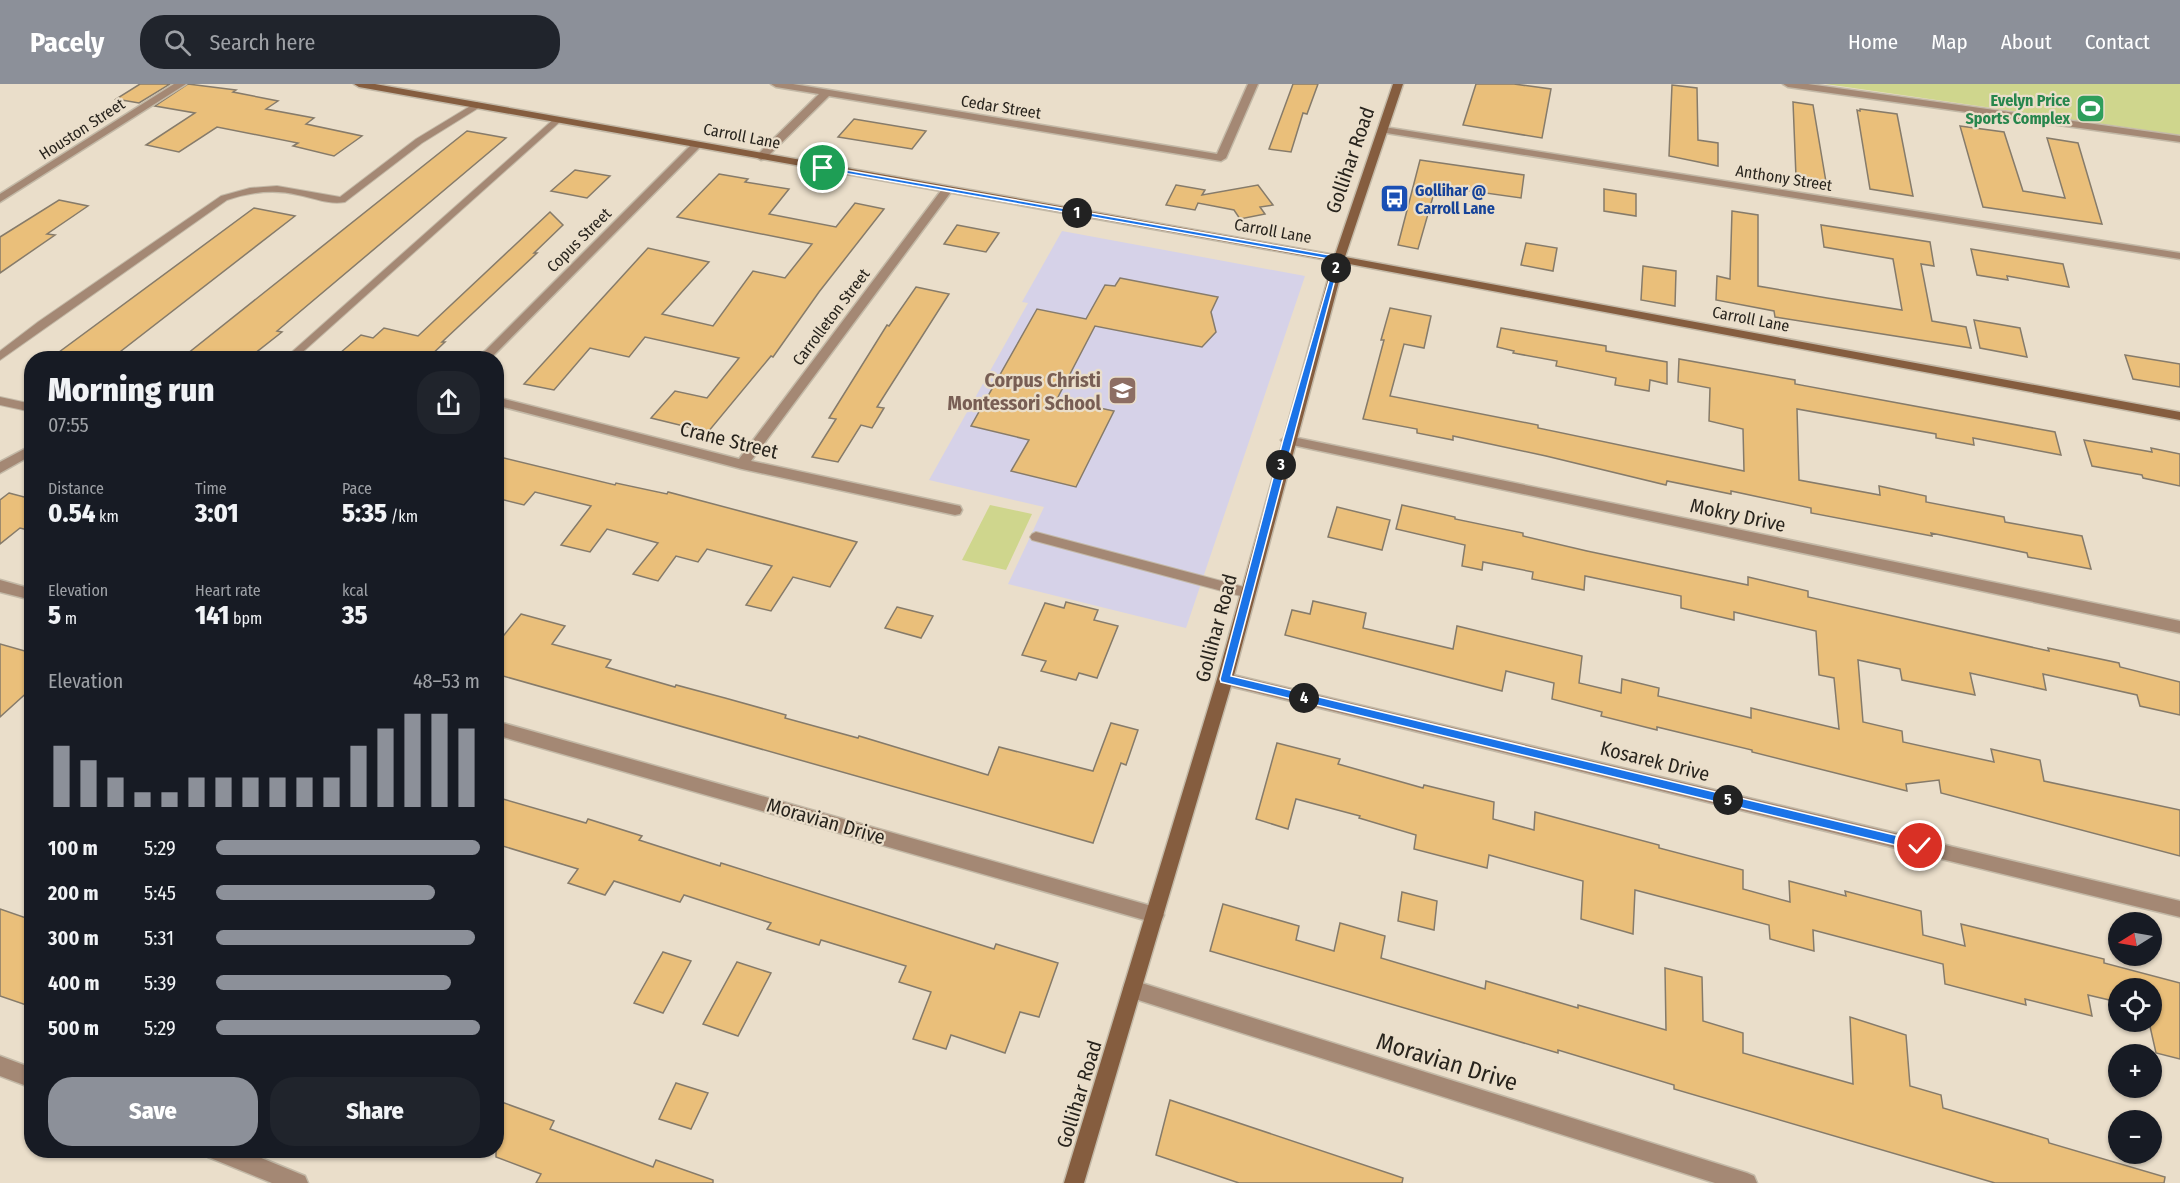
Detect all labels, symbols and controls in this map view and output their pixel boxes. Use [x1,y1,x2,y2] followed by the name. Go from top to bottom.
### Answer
[140,15,560,69] search box
[30,26,104,59] text: Pacely
[161,26,194,59] icon: search
[209,29,315,56] text: Search here
[1848,29,1898,55] text: Home
[1931,29,1968,55] text: Map
[2001,29,2052,55] text: About
[2085,29,2150,55] text: Contact
[960,91,1043,123] street label: Cedar Street
[1965,91,2070,128] place label: Evelyn Price Sports Complex
[2075,93,2107,125] sports icon: Evelyn Price Sports Complex
[36,94,129,164] street label: Houston Street
[1321,104,1379,216] street label: Gollihar Road
[702,119,782,153] street label: Carroll Lane
[797,142,848,193] pin
[806,151,839,184] icon: arrive
[1734,161,1834,195] street label: Anthony Street
[1415,181,1495,218] place label: Gollihar @ Carroll Lane
[1378,183,1410,215] bus stop icon: Gollihar @ Carroll Lane
[1062,198,1092,228] pin: 1
[543,203,616,276] street label: Copus Street
[1074,203,1080,222] text: 1
[1233,215,1313,247] street label: Carroll Lane
[1321,253,1351,283] pin: 2
[1332,258,1340,277] text: 2
[788,264,874,369] street label: Carrolleton Street
[1711,302,1791,336] street label: Carroll Lane
[948,368,1102,415] place label: Corpus Christi Montessori School
[48,370,215,410] text: Morning run
[417,371,480,434] button: share
[1106,375,1138,407] school or university icon: Corpus Christi Montessori School
[48,413,89,437] text: 07:55
[677,416,781,464] street label: Crane Street
[1266,450,1296,480] pin: 3
[1277,455,1285,474] text: 3
[48,479,104,498] text: Distance
[195,479,227,498] text: Time
[342,479,372,498] text: Pace
[1688,493,1788,537] street label: Mokry Drive
[48,498,95,529] text: 0.54
[195,498,239,529] text: 3:01
[342,498,387,529] text: 5:35
[95,507,119,526] text: km
[387,507,418,526] text: /km
[1190,571,1242,685] street label: Gollihar Road
[48,581,108,600] text: Elevation
[195,581,261,600] text: Heart rate
[342,581,368,600] text: kcal
[48,600,61,631] text: 5
[195,600,229,631] text: 141
[342,600,368,631] text: 35
[61,609,77,628] text: m
[229,609,262,628] text: bpm
[48,669,123,693] text: Elevation
[413,669,480,693] text: 48–53 m
[1289,683,1319,713] pin: 4
[1300,688,1308,707] text: 4
[1598,736,1712,786] street label: Kosarek Drive
[1713,785,1743,815] pin: 5
[1724,790,1732,809] text: 5
[764,793,888,849] street label: Moravian Drive
[1894,820,1945,871] pin
[1903,829,1936,862] icon: check
[48,836,98,860] text: 100 m
[144,836,176,860] text: 5:29
[48,881,99,905] text: 200 m
[144,881,176,905] text: 5:45
[2108,912,2162,966] north arrow
[2108,912,2162,1164] map controls
[48,926,99,950] text: 300 m
[144,926,174,950] text: 5:31
[48,971,100,995] text: 400 m
[144,971,176,995] text: 5:39
[2108,978,2162,1032] button: locate
[48,1016,99,1040] text: 500 m
[144,1016,176,1040] text: 5:29
[1373,1027,1521,1097] street label: Moravian Drive
[1051,1037,1107,1151] street label: Gollihar Road
[2108,1044,2162,1098] button: +
[48,1077,258,1146] button: Save
[270,1077,480,1146] button: Share
[2108,1110,2162,1164] button: −

